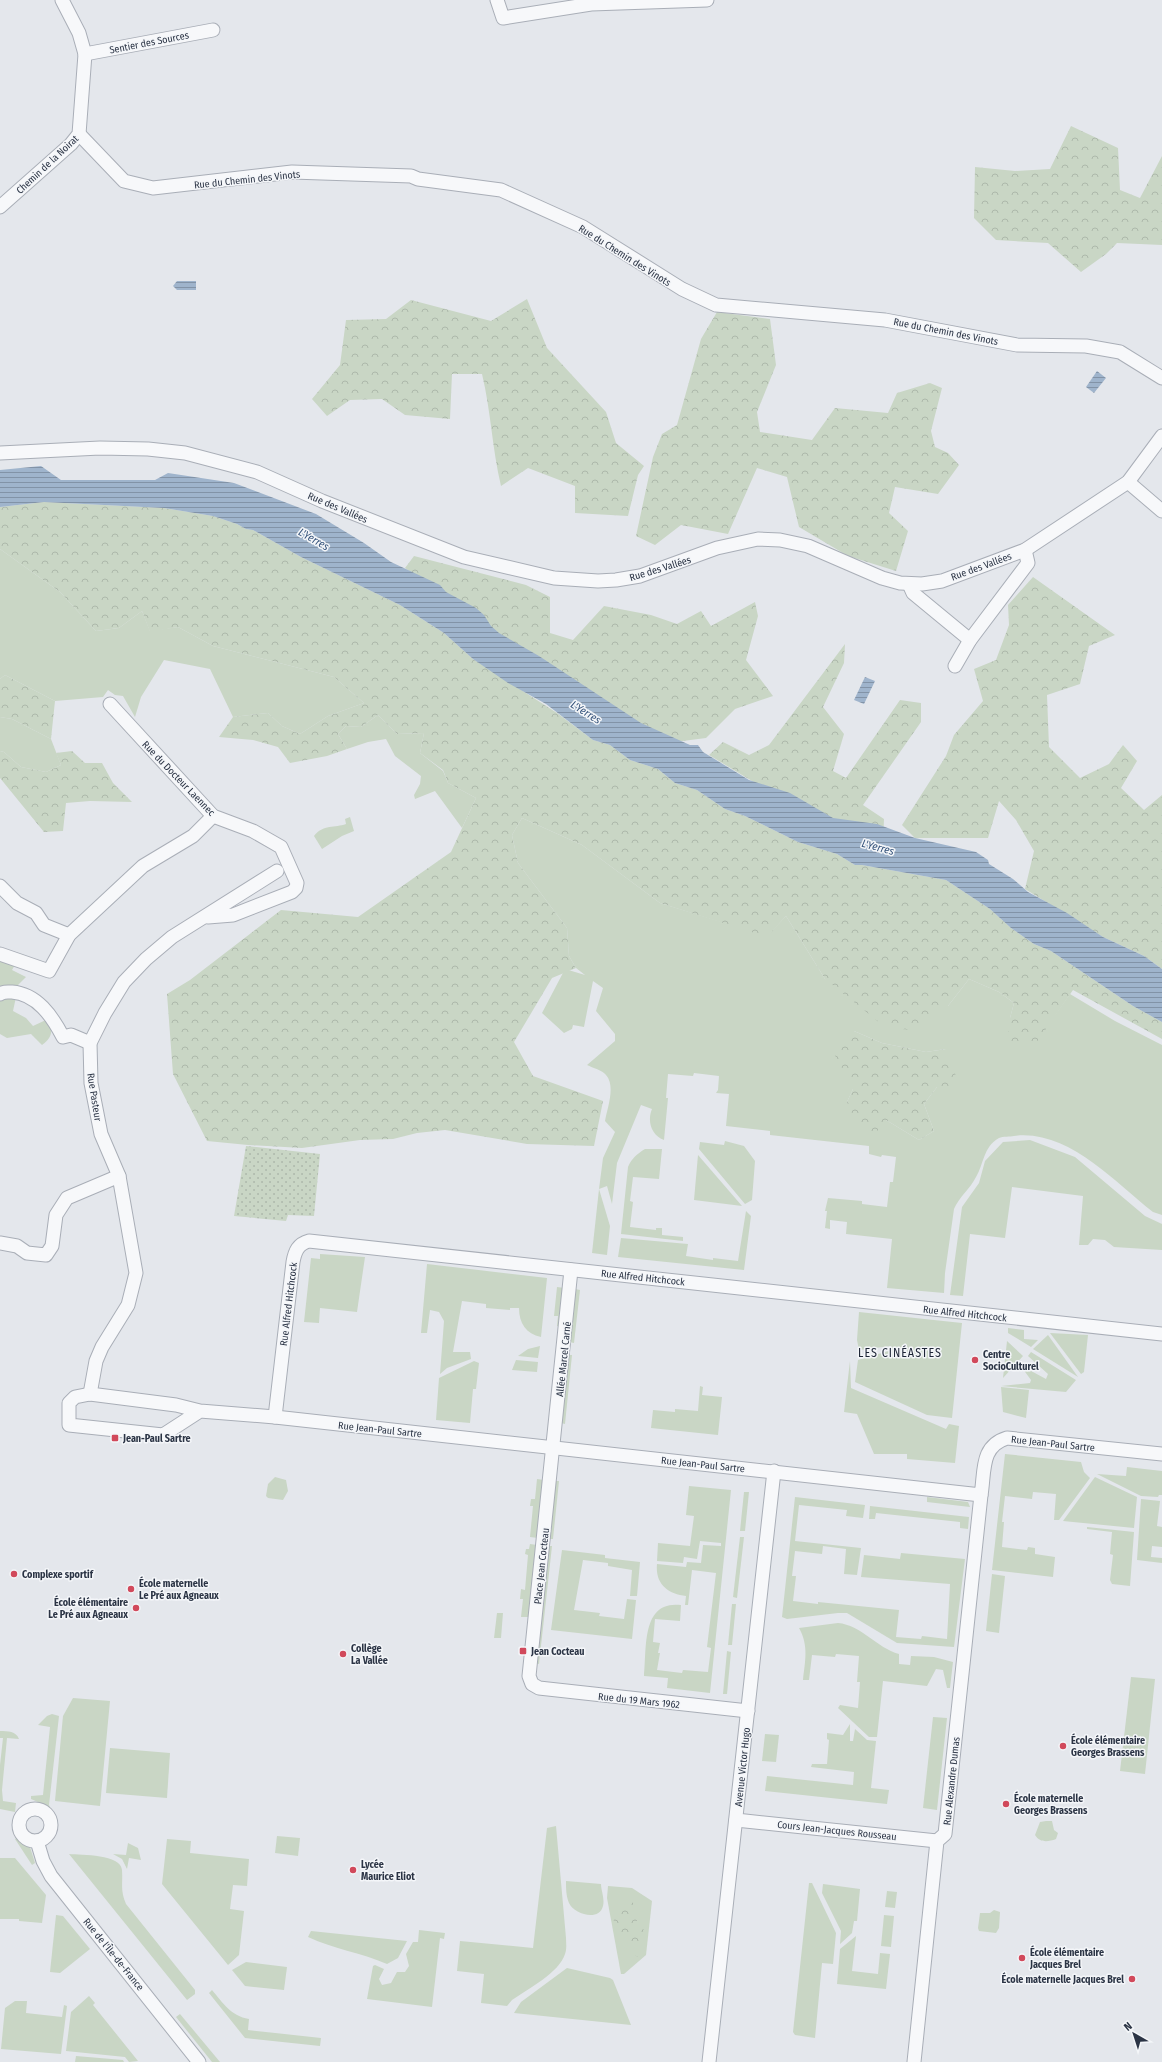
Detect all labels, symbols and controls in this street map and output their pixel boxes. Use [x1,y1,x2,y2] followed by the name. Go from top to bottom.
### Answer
[108,29,190,57] street label: Sentier des Sources
[14,132,82,197] street label: Chemin de la Noirat
[194,168,301,192] street label: Rue du Chemin des Vinots
[576,223,673,289] street label: Rue du Chemin des Vinots
[892,316,999,348] street label: Rue du Chemin des Vinots
[306,490,369,526] street label: Rue des Vallées
[296,525,332,554] water label: L'Yerres
[949,550,1013,583] street label: Rue des Vallées
[628,554,693,584] street label: Rue des Vallées
[568,698,604,727] water label: L'Yerres
[139,739,218,819] street label: Rue du Docteur Laennec
[860,837,896,858] water label: L'Yerres
[84,1072,104,1123] street label: Rue Pasteur
[278,1261,300,1347] street label: Rue Alfred Hitchcock
[600,1268,686,1288] street label: Rue Alfred Hitchcock
[922,1304,1008,1324] street label: Rue Alfred Hitchcock
[554,1321,574,1397] street label: Allée Marcel Carné
[858,1345,942,1360] district label: LES CINÉASTES
[983,1349,1039,1373] place label: Centre SocioCulturel
[970,1355,980,1365] marker: Centre SocioCulturel
[337,1420,422,1440] street label: Rue Jean-Paul Sartre
[110,1433,120,1443] marker: Jean-Paul Sartre
[122,1433,191,1445] place label: Jean-Paul Sartre
[1010,1434,1095,1454] street label: Rue Jean-Paul Sartre
[660,1455,745,1475] street label: Rue Jean-Paul Sartre
[532,1527,552,1605] street label: Place Jean Cocteau
[9,1569,19,1579] marker: Complexe sportif
[22,1569,94,1581] place label: Complexe sportif
[139,1576,219,1602] place label: École maternelle Le Pré aux Agneaux
[126,1584,136,1594] marker: École maternelle Le Pré aux Agneaux
[48,1595,128,1621] place label: École élémentaire Le Pré aux Agneaux
[131,1603,141,1613] marker: École élémentaire Le Pré aux Agneaux
[351,1642,388,1667] place label: Collège La Vallée
[518,1646,528,1656] marker: Jean Cocteau
[530,1646,584,1658] place label: Jean Cocteau
[338,1649,348,1659] marker: Collège La Vallée
[597,1691,681,1711] street label: Rue du 19 Mars 1962
[733,1727,753,1807] street label: Avenue Victor Hugo
[1071,1733,1145,1759] place label: École élémentaire Georges Brassens
[941,1736,963,1826] street label: Rue Alexandre Dumas
[1058,1741,1068,1751] marker: École élémentaire Georges Brassens
[1014,1791,1088,1817] place label: École maternelle Georges Brassens
[1001,1799,1011,1809] marker: École maternelle Georges Brassens
[777,1819,897,1843] street label: Cours Jean-Jacques Rousseau
[361,1858,415,1883] place label: Lycée Maurice Eliot
[348,1865,358,1875] marker: Lycée Maurice Eliot
[80,1915,147,1993] street label: Rue de l'Île-de-France
[1029,1945,1104,1971] place label: École élémentaire Jacques Brel
[1017,1953,1027,1963] marker: École élémentaire Jacques Brel
[1002,1972,1124,1986] place label: École maternelle Jacques Brel
[1127,1974,1137,1984] marker: École maternelle Jacques Brel
[1114,2014,1154,2054] north arrow
[1121,2019,1135,2034] text: N

